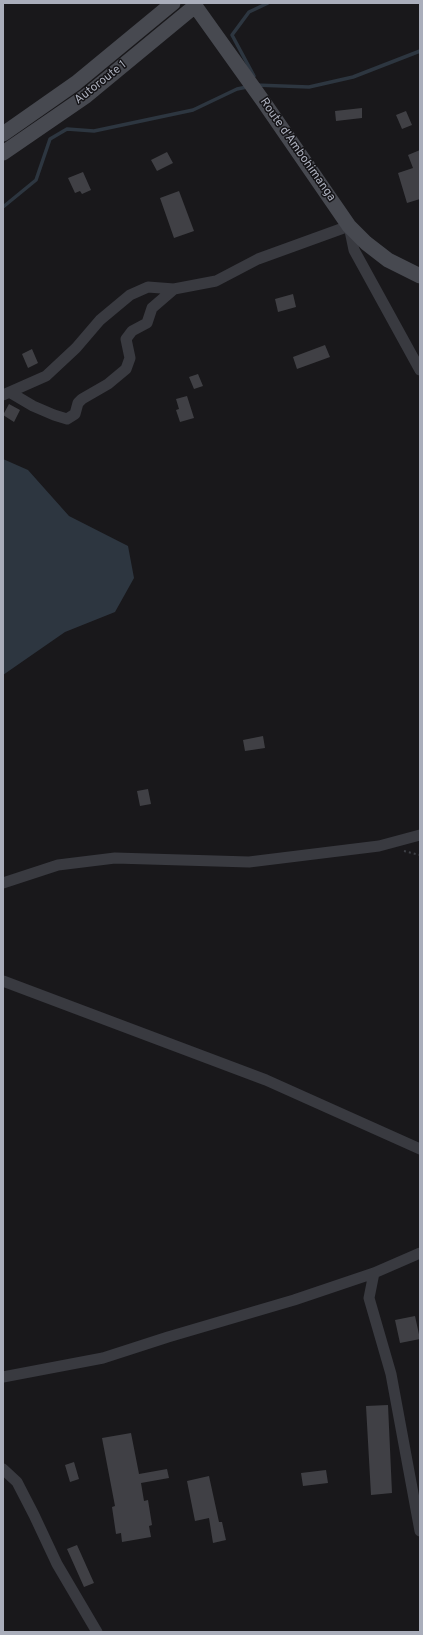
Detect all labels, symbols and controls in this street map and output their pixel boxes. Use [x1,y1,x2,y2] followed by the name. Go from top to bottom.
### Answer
[72,58,130,108] street label: Autoroute 1
[256,96,338,204] street label: Route d'Ambohimanga

